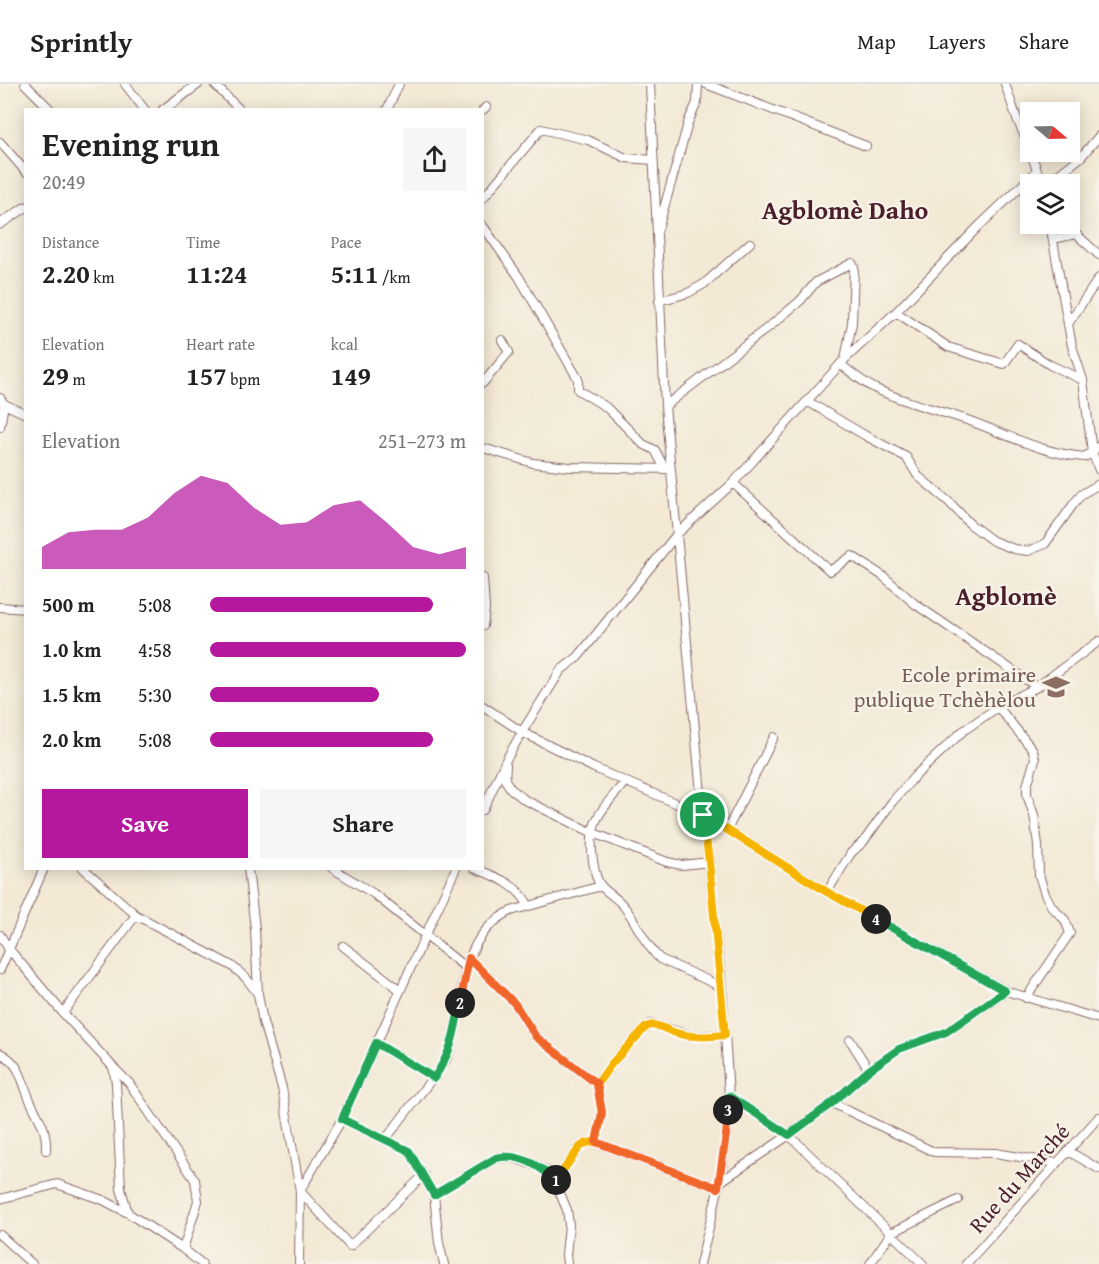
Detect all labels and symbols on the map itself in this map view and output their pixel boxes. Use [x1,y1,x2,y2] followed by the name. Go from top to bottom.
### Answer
[1020,102,1080,162] north arrow
[762,190,928,229] district label: Agblomè Daho
[955,576,1057,615] district label: Agblomè
[853,658,1036,715] place label: Ecole primaire publique Tchèhèlou
[1041,672,1071,702] school or university icon: Ecole primaire publique Tchèhèlou
[677,789,728,840] pin
[861,904,891,934] pin: 4
[445,988,475,1018] pin: 2
[713,1095,743,1125] pin: 3
[961,1116,1077,1240] street label: Rue du Marché
[541,1165,571,1195] pin: 1

